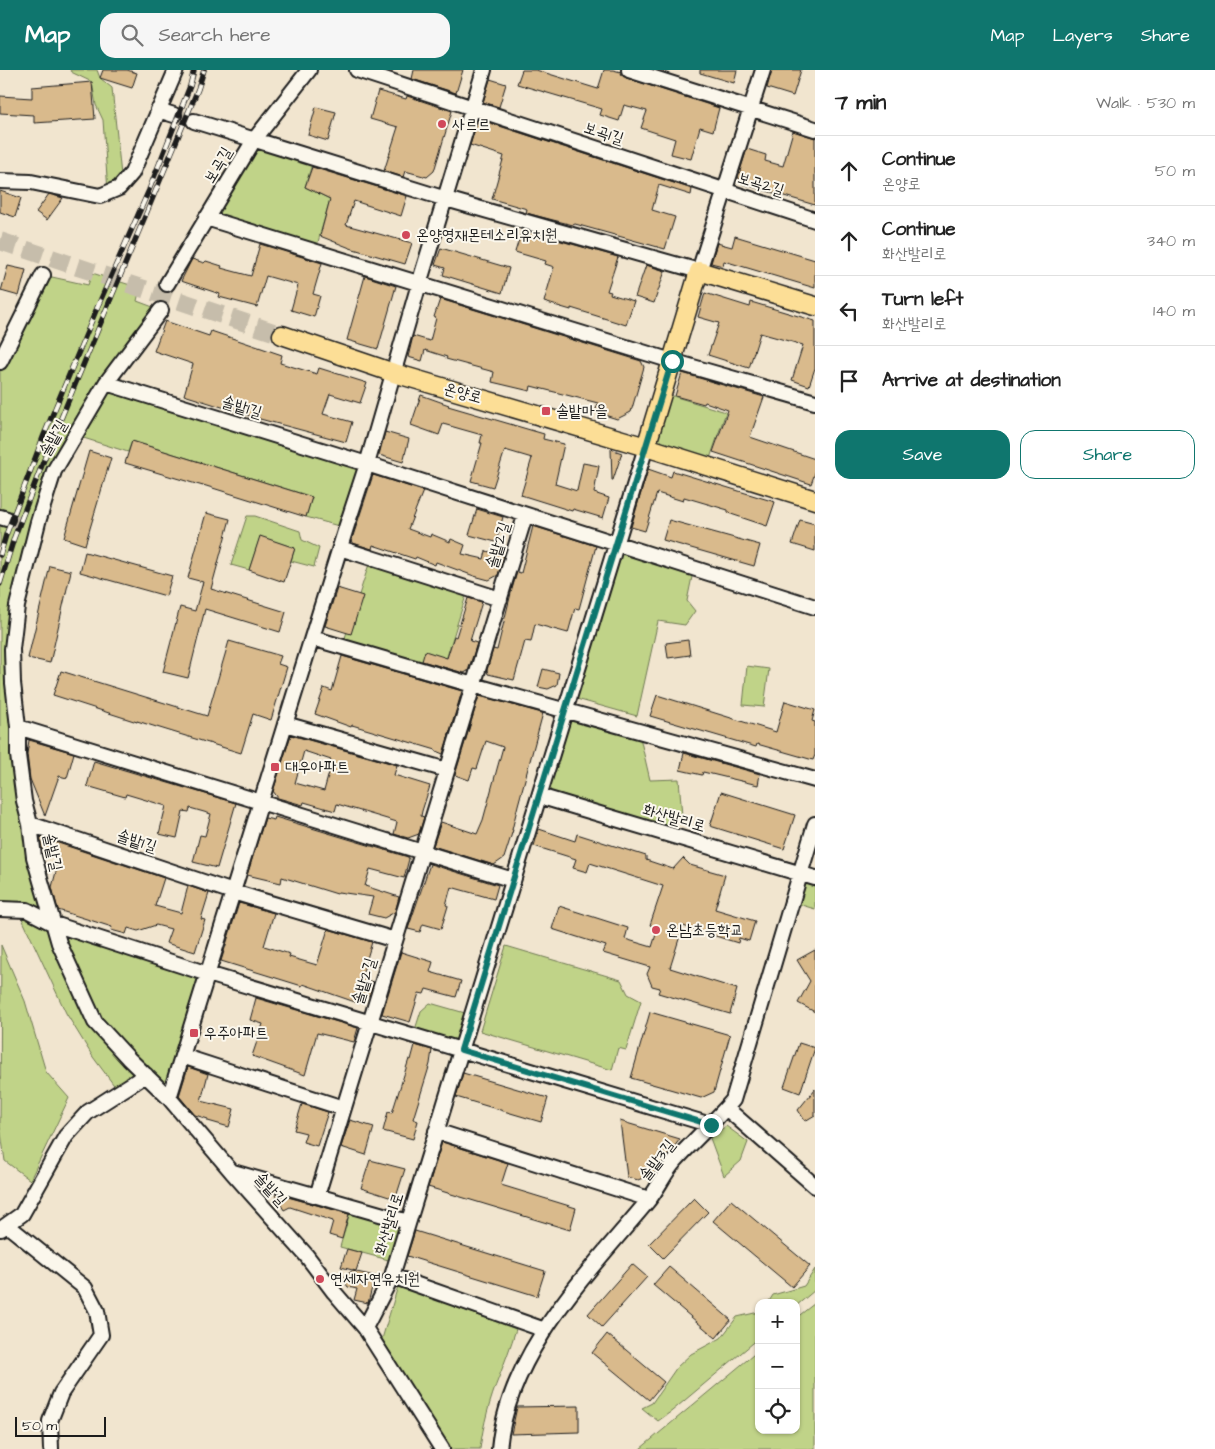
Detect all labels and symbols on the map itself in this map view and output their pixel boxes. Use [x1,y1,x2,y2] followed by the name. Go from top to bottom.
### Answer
[452,113,491,135] place label: 사르르
[581,116,627,150] street label: 보곡1길
[436,118,448,130] marker: 사르르
[199,143,237,187] street label: 보곡길
[735,166,787,202] street label: 보곡2길
[416,224,558,246] place label: 온양영재몬테소리유치원
[400,229,412,241] marker: 온양영재몬테소리유치원
[661,350,684,373] route start
[441,377,485,409] street label: 온양로
[219,391,265,424] street label: 솔밭1길
[556,400,608,422] place label: 솔밭마을
[540,405,552,417] marker: 솔밭마을
[34,416,72,460] street label: 솔밭길
[480,519,516,571] street label: 솔밭2길
[285,756,349,778] place label: 대우아파트
[269,761,281,773] marker: 대우아파트
[640,799,708,837] street label: 화산발리로
[114,824,160,858] street label: 솔밭1길
[38,831,68,873] street label: 솔밭길
[666,919,743,941] place label: 온남초등학교
[650,924,662,936] marker: 온남초등학교
[346,955,382,1007] street label: 솔밭2길
[204,1022,268,1044] place label: 우주아파트
[188,1027,200,1039] marker: 우주아파트
[700,1114,723,1137] route end
[634,1135,680,1185] street label: 솔밭3길
[250,1167,292,1211] street label: 솔밭길
[369,1190,409,1258] street label: 화산발리로
[330,1268,420,1290] place label: 연세자연유치원
[314,1273,326,1285] marker: 연세자연유치원
[15,1414,106,1437] scale bar

